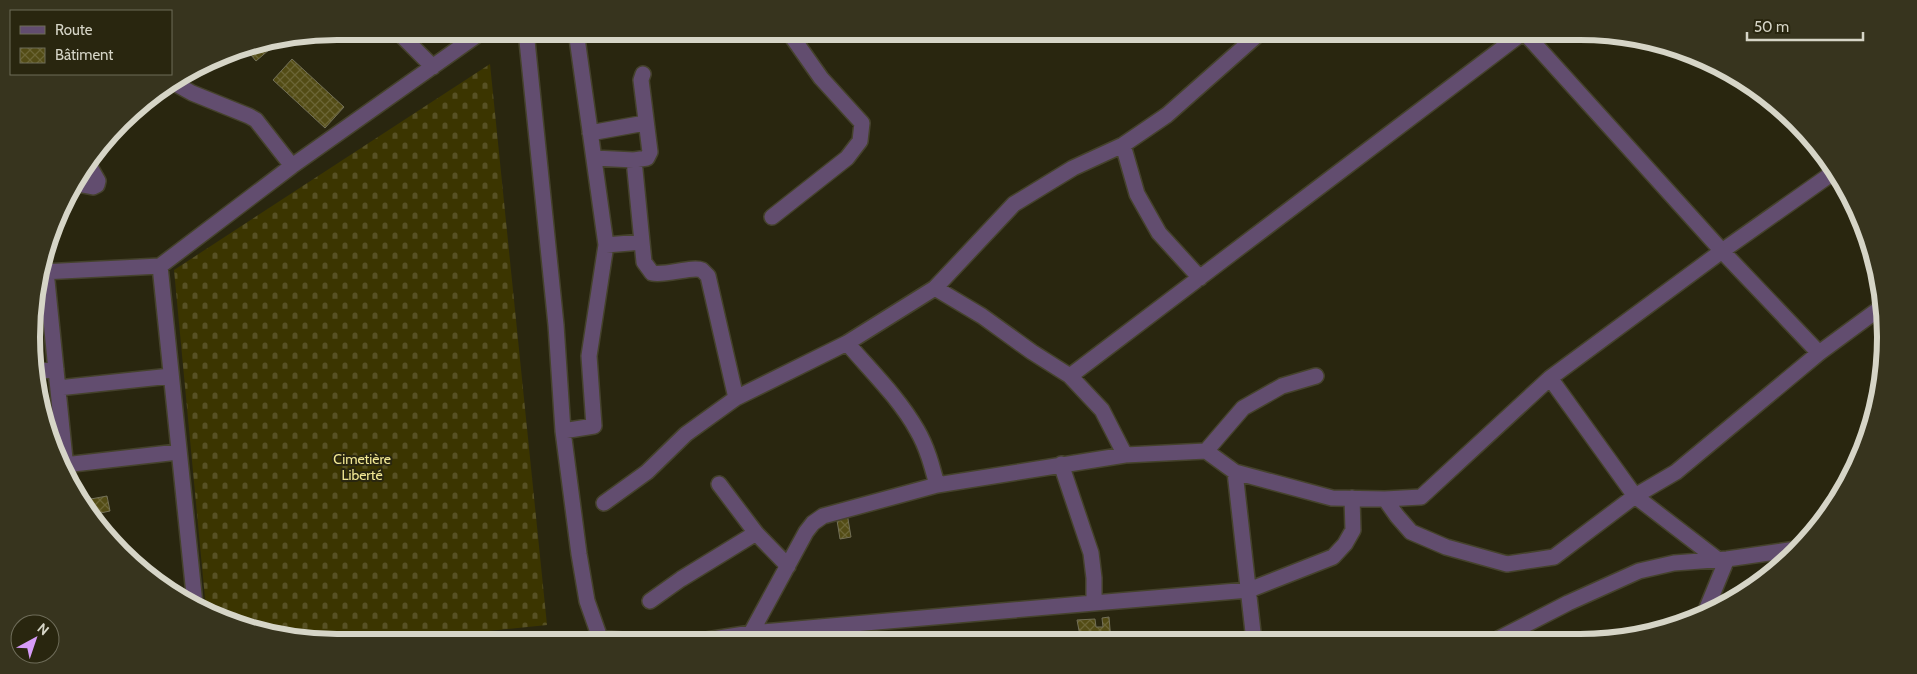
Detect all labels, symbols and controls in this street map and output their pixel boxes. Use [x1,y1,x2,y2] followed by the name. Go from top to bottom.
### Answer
[10,10,172,75] legend
[1747,10,1863,42] scale bar
[1754,18,1789,36] text: 50 m
[55,21,93,39] text: Route
[55,46,113,64] text: Bâtiment
[333,450,391,484] park label: Cimetière Liberté
[10,614,60,664] north arrow
[34,619,53,639] text: N

